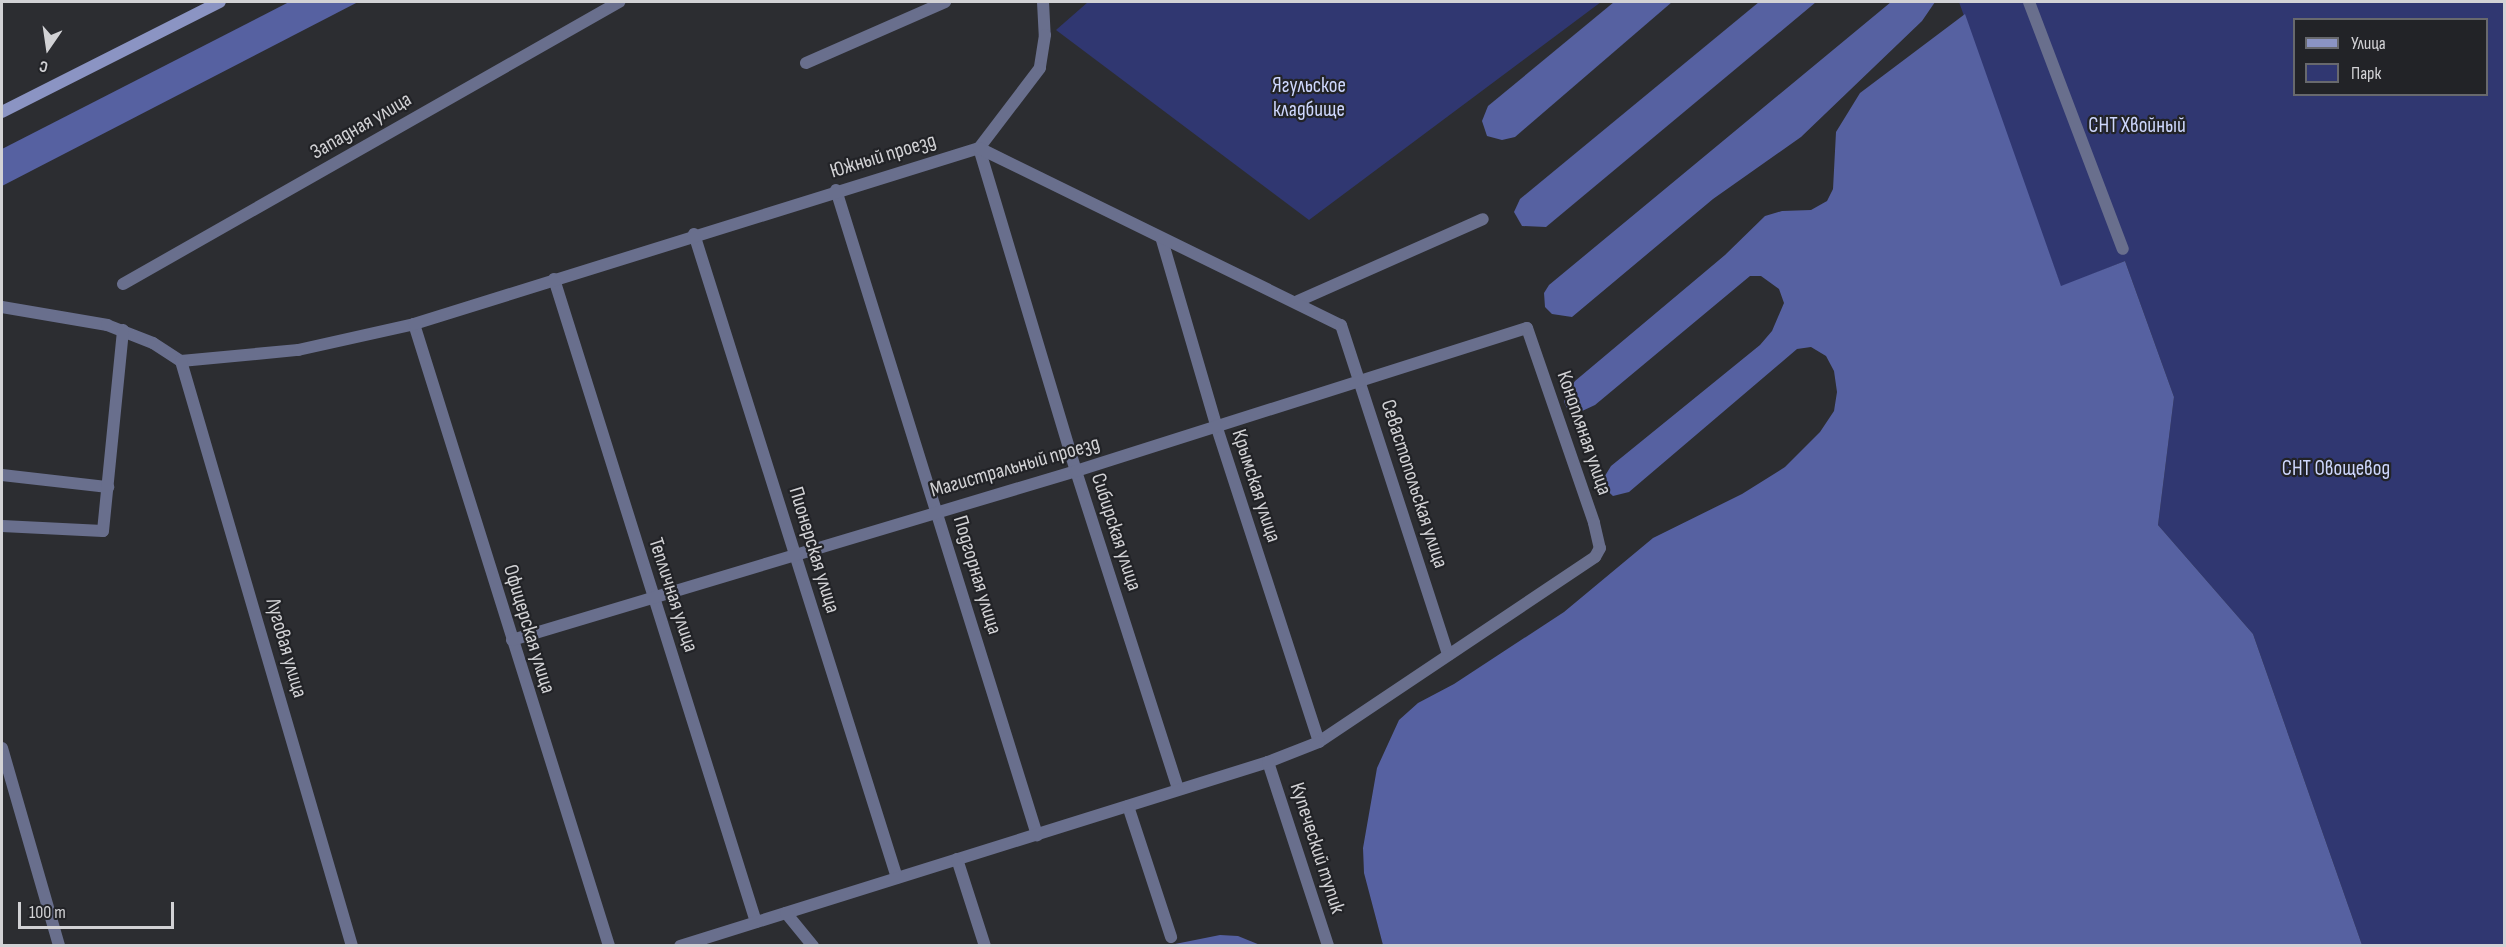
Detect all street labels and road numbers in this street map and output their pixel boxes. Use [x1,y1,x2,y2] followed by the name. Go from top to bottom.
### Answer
[306,87,416,165] street label: Западная улица
[827,128,939,184] street label: Южный проезд
[1551,368,1617,498] street label: Конопляная улица
[1375,397,1453,571] street label: Севастопольская улица
[1226,426,1286,546] street label: Крымская улица
[927,431,1103,503] street label: Магистральный проезд
[1085,470,1147,594] street label: Сибирская улица
[783,484,845,616] street label: Пионерская улица
[947,513,1007,637] street label: Подгорная улица
[643,535,703,655] street label: Тепличная улица
[497,562,561,696] street label: Офицерская улица
[260,595,312,701] street label: Луговая улица
[1284,779,1350,917] street label: Купеческий тупик

